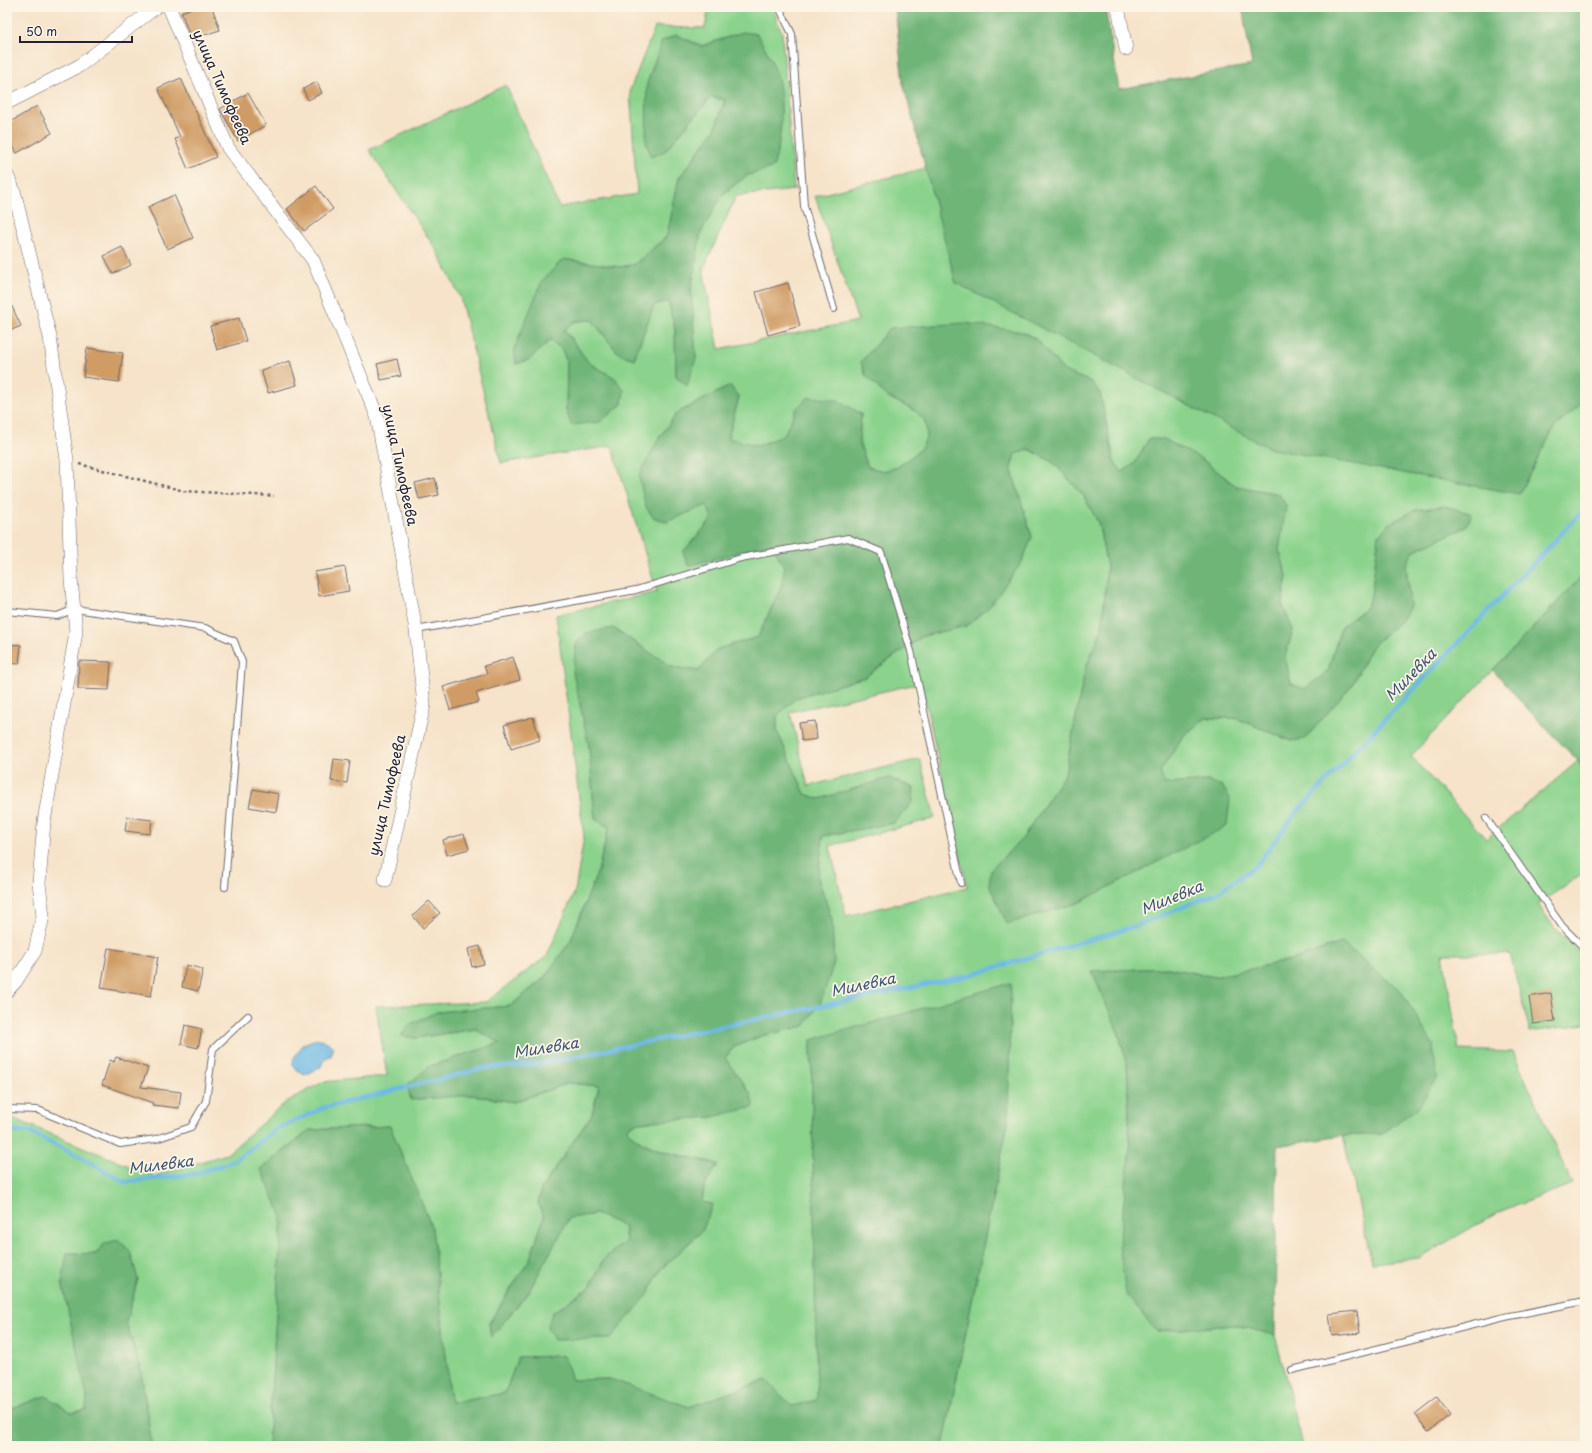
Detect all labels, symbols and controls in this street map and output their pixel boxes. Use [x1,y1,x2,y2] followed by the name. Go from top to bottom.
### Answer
[20,18,132,44] scale bar
[26,22,57,40] text: 50 m
[188,26,257,148] street label: улица Тимофеева
[377,402,424,528] street label: улица Тимофеева
[1379,642,1441,706] water label: Милевка
[362,732,411,858] street label: улица Тимофеева
[1137,873,1207,920] water label: Милевка
[828,965,898,1002] water label: Милевка
[512,1030,581,1063] water label: Милевка
[127,1148,195,1179] water label: Милевка

